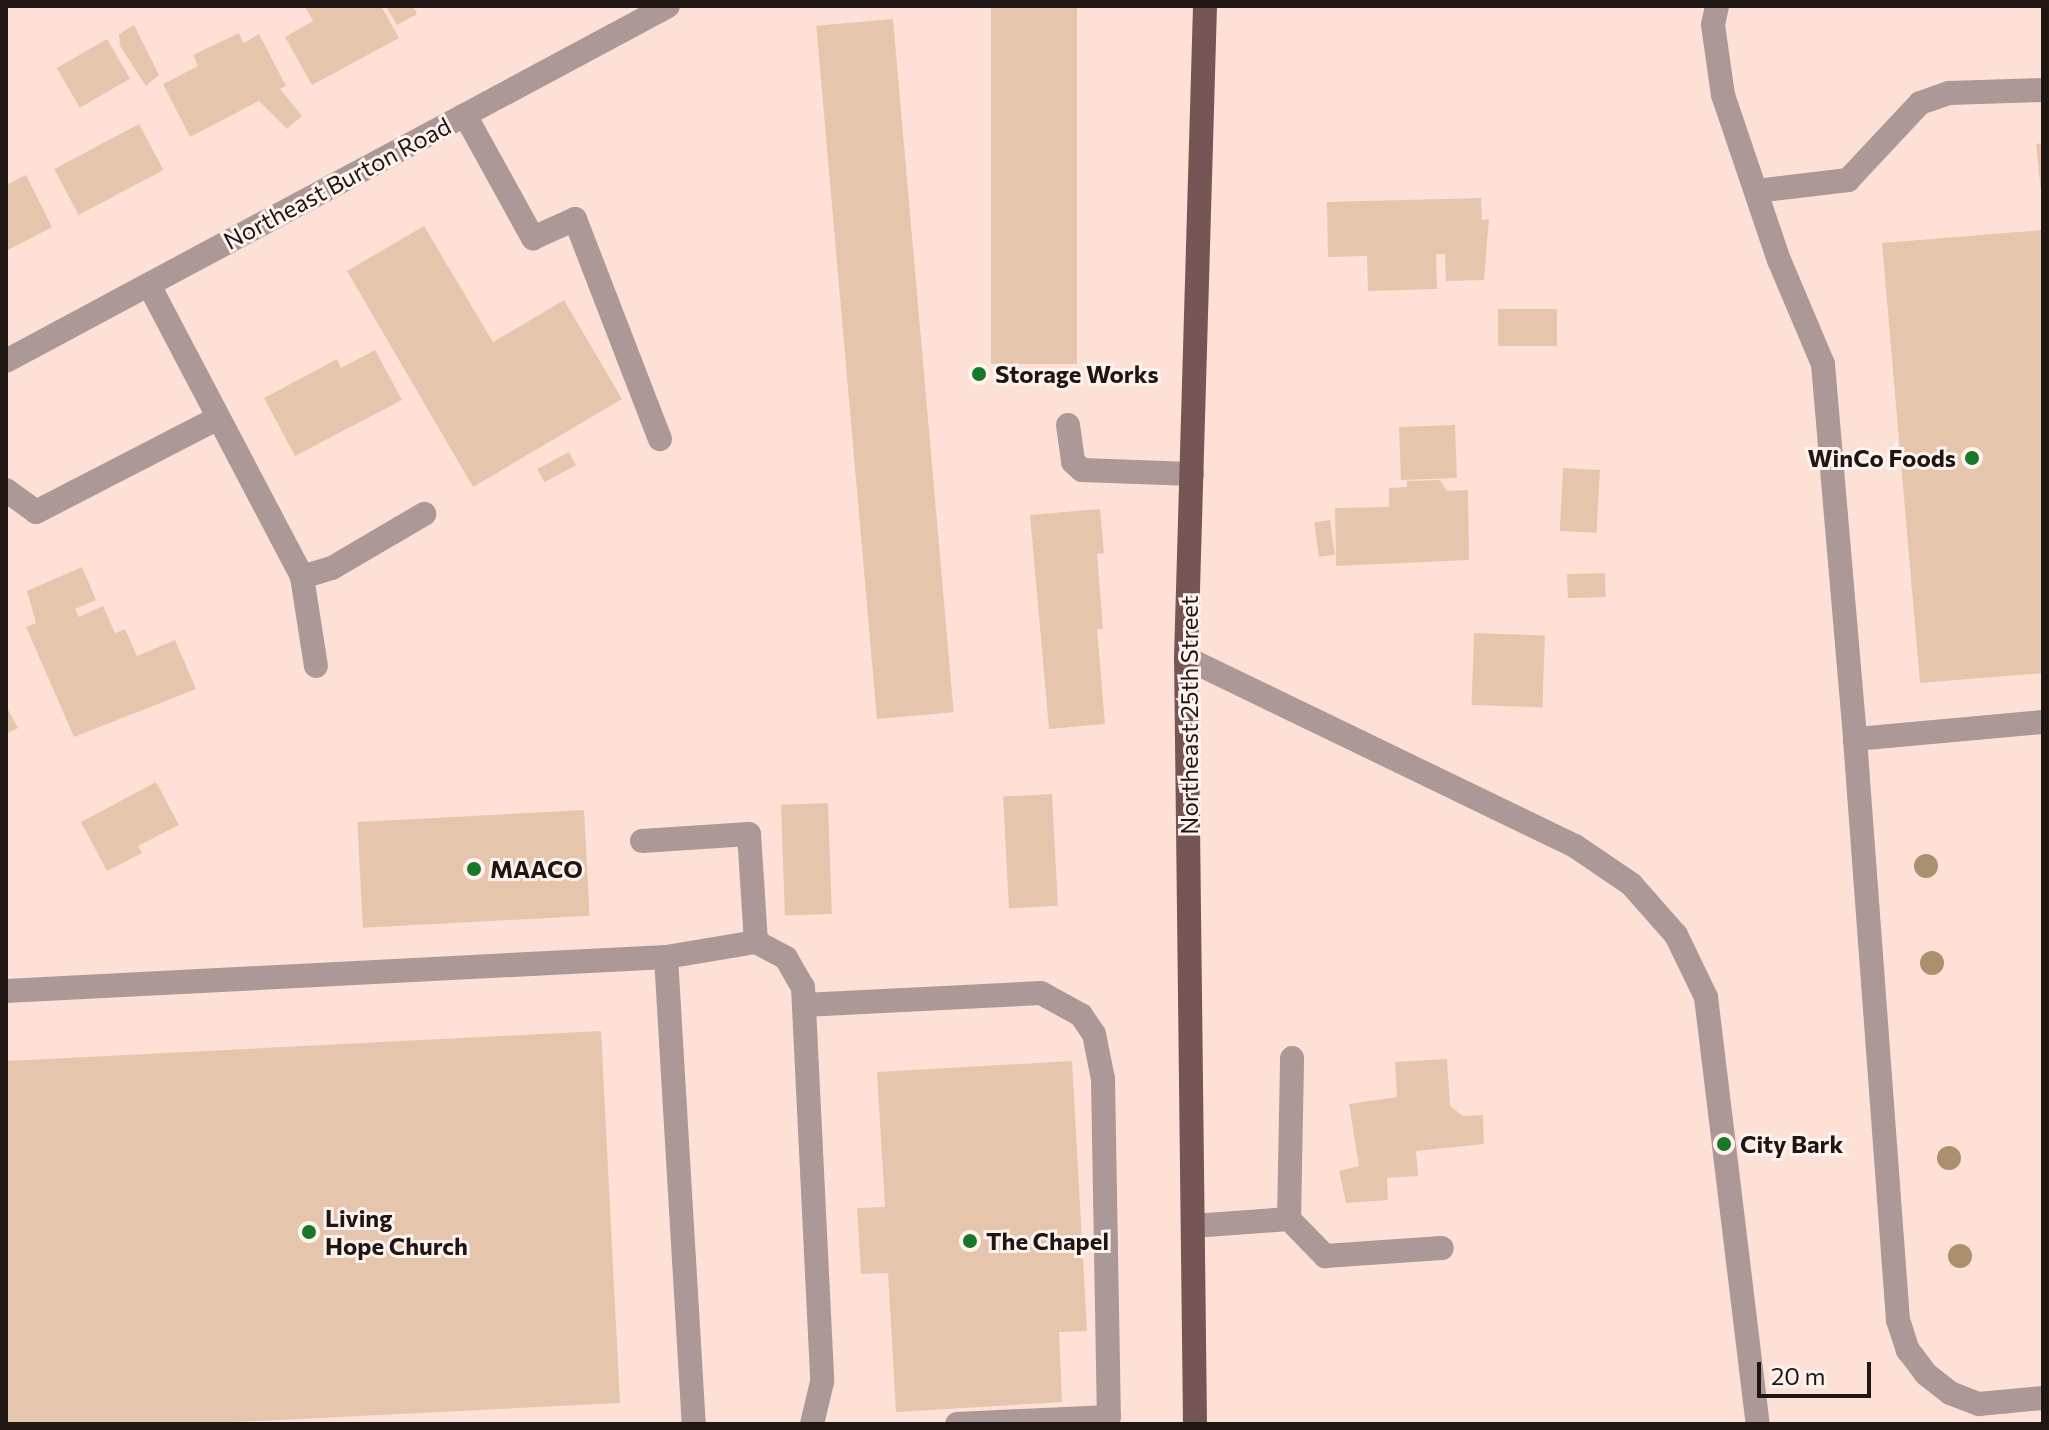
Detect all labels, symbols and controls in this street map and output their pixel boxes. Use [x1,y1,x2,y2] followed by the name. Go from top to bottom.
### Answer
[219,111,455,255] street label: Northeast Burton Road
[995,360,1159,388] place label: Storage Works
[970,365,988,383] marker: Storage Works
[1807,444,1956,472] place label: WinCo Foods
[1963,449,1981,467] marker: WinCo Foods
[1175,595,1203,835] street label: Northeast 25th Street
[490,855,583,883] place label: MAACO
[465,860,483,878] marker: MAACO
[1740,1130,1843,1158] place label: City Bark
[1715,1135,1733,1153] marker: City Bark
[325,1204,468,1260] place label: Living Hope Church
[300,1223,318,1241] marker: Living Hope Church
[986,1227,1109,1255] place label: The Chapel
[961,1232,979,1250] marker: The Chapel
[1761,1346,1875,1396] scale bar
[1771,1361,1825,1390] text: 20 m

